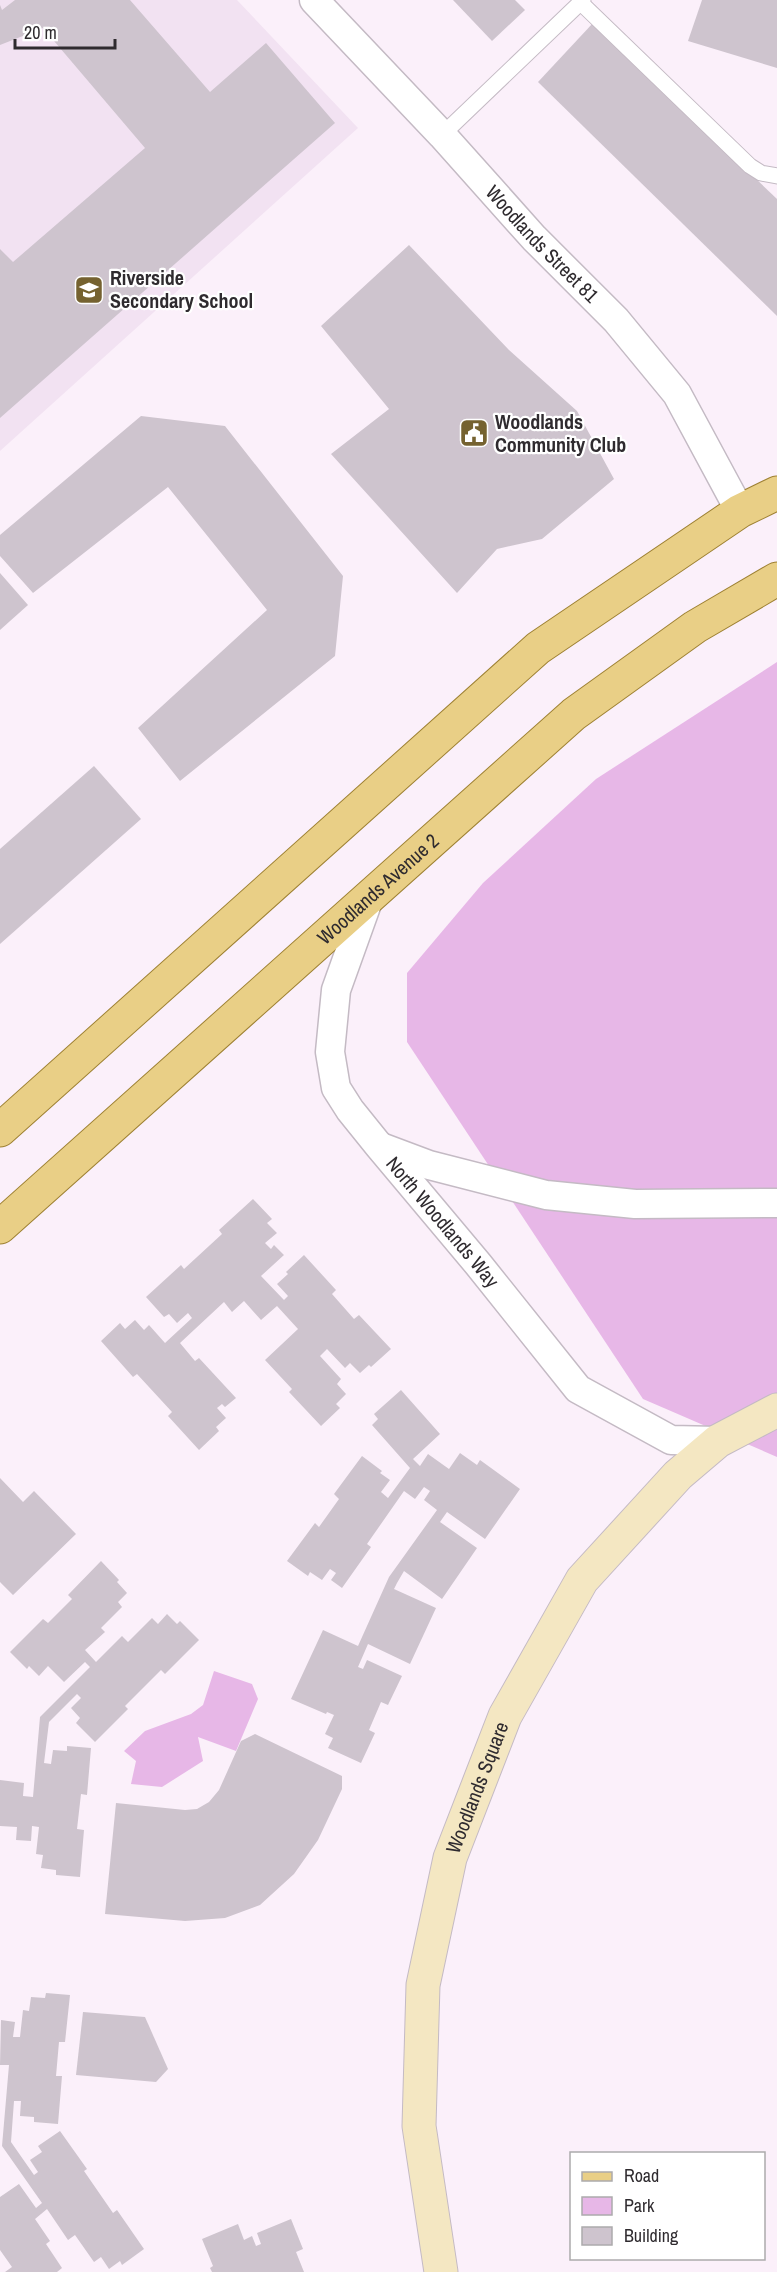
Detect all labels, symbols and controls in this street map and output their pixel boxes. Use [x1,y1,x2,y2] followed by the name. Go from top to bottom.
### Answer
[15,12,116,50] scale bar
[24,20,57,45] text: 20 m
[480,179,605,308] street label: Woodlands Street 81
[110,264,253,314] place label: Riverside Secondary School
[73,274,105,306] school or university icon: Riverside Secondary School
[495,408,626,458] place label: Woodlands Community Club
[458,417,490,449] public building icon: Woodlands Community Club
[311,827,444,950] street label: Woodlands Avenue 2
[380,1150,506,1294] street label: North Woodlands Way
[439,1718,515,1857] street label: Woodlands Square
[570,2152,765,2260] legend
[624,2163,659,2188] text: Road
[624,2193,655,2218] text: Park
[624,2223,679,2248] text: Building

